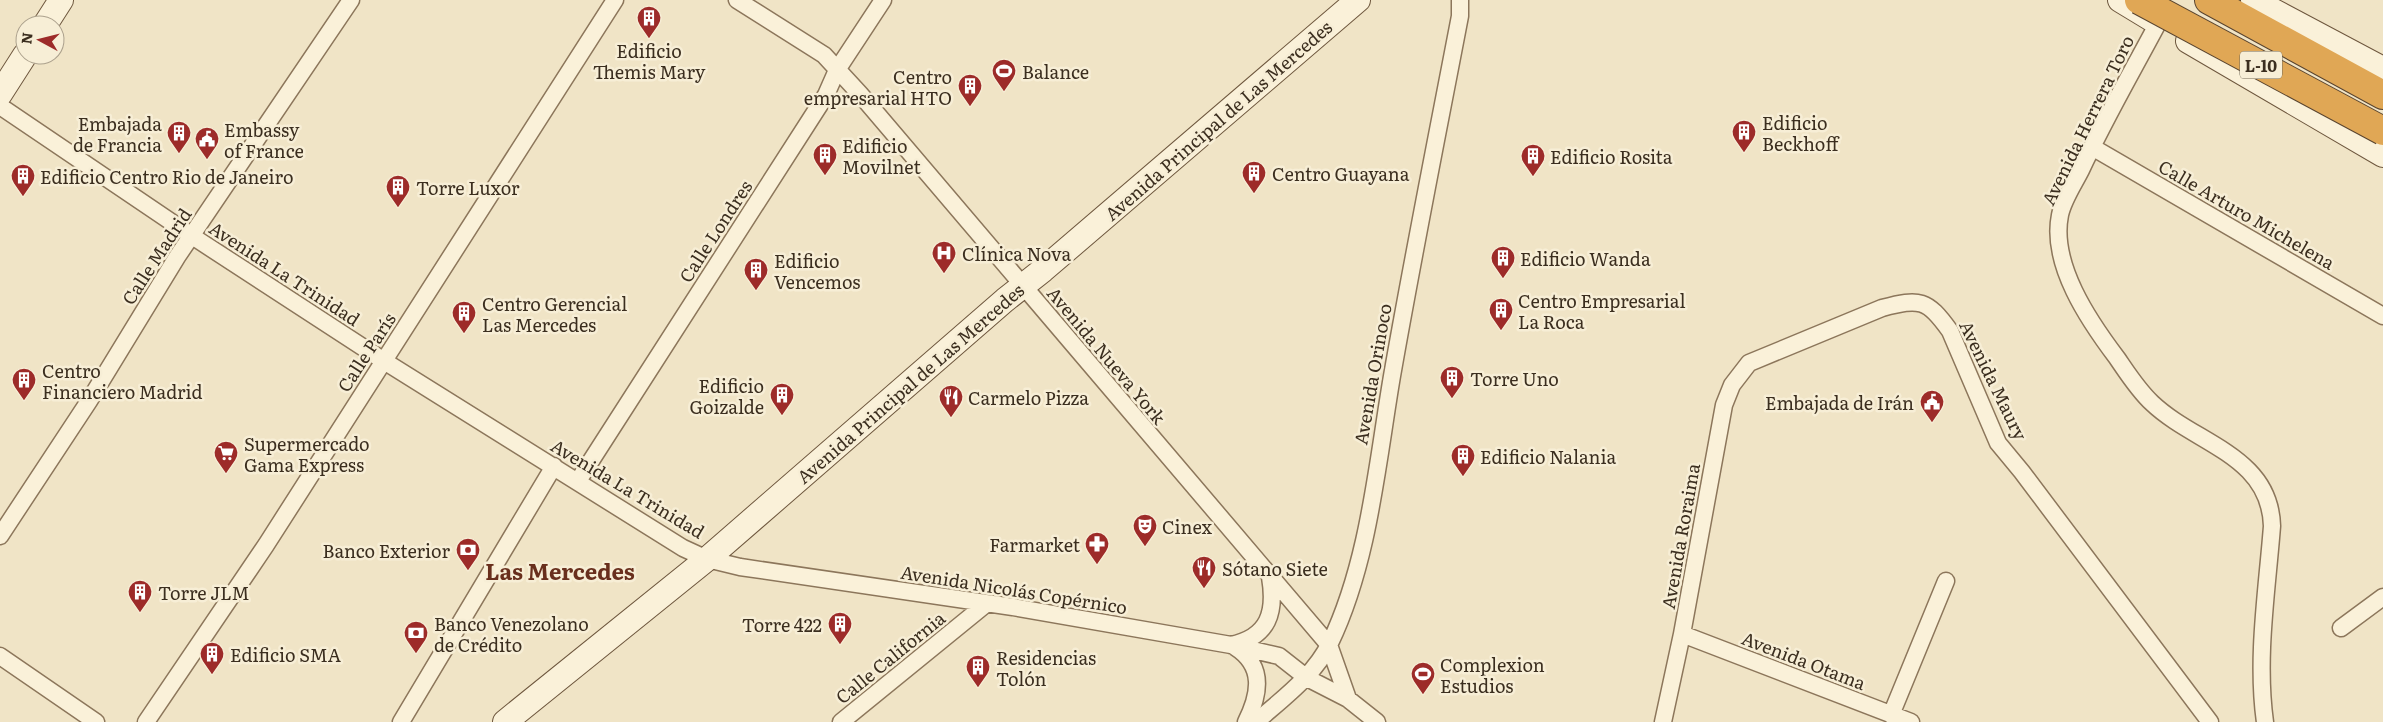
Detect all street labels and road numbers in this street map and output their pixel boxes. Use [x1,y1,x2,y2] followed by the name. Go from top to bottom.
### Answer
[1098,13,1338,227] street label: Avenida Principal de Las Mercedes
[2034,30,2140,210] street label: Avenida Herrera Toro
[2240,52,2282,78] road number: L-10
[2154,152,2340,276] street label: Calle Arturo Michelena
[672,175,758,287] street label: Calle Londres
[115,202,197,310] street label: Calle Madrid
[204,214,366,332] street label: Avenida La Trinidad
[790,276,1030,490] street label: Avenida Principal de Las Mercedes
[1041,280,1173,430] street label: Avenida Nueva York
[1346,301,1398,447] street label: Avenida Orinoco
[330,307,402,397] street label: Calle París
[1953,315,2035,445] street label: Avenida Maury
[546,431,710,545] street label: Avenida La Trinidad
[1654,461,1706,611] street label: Avenida Roraima
[899,558,1129,620] street label: Avenida Nicolás Copérnico
[829,604,951,710] street label: Calle California
[1738,624,1870,696] street label: Avenida Otama

